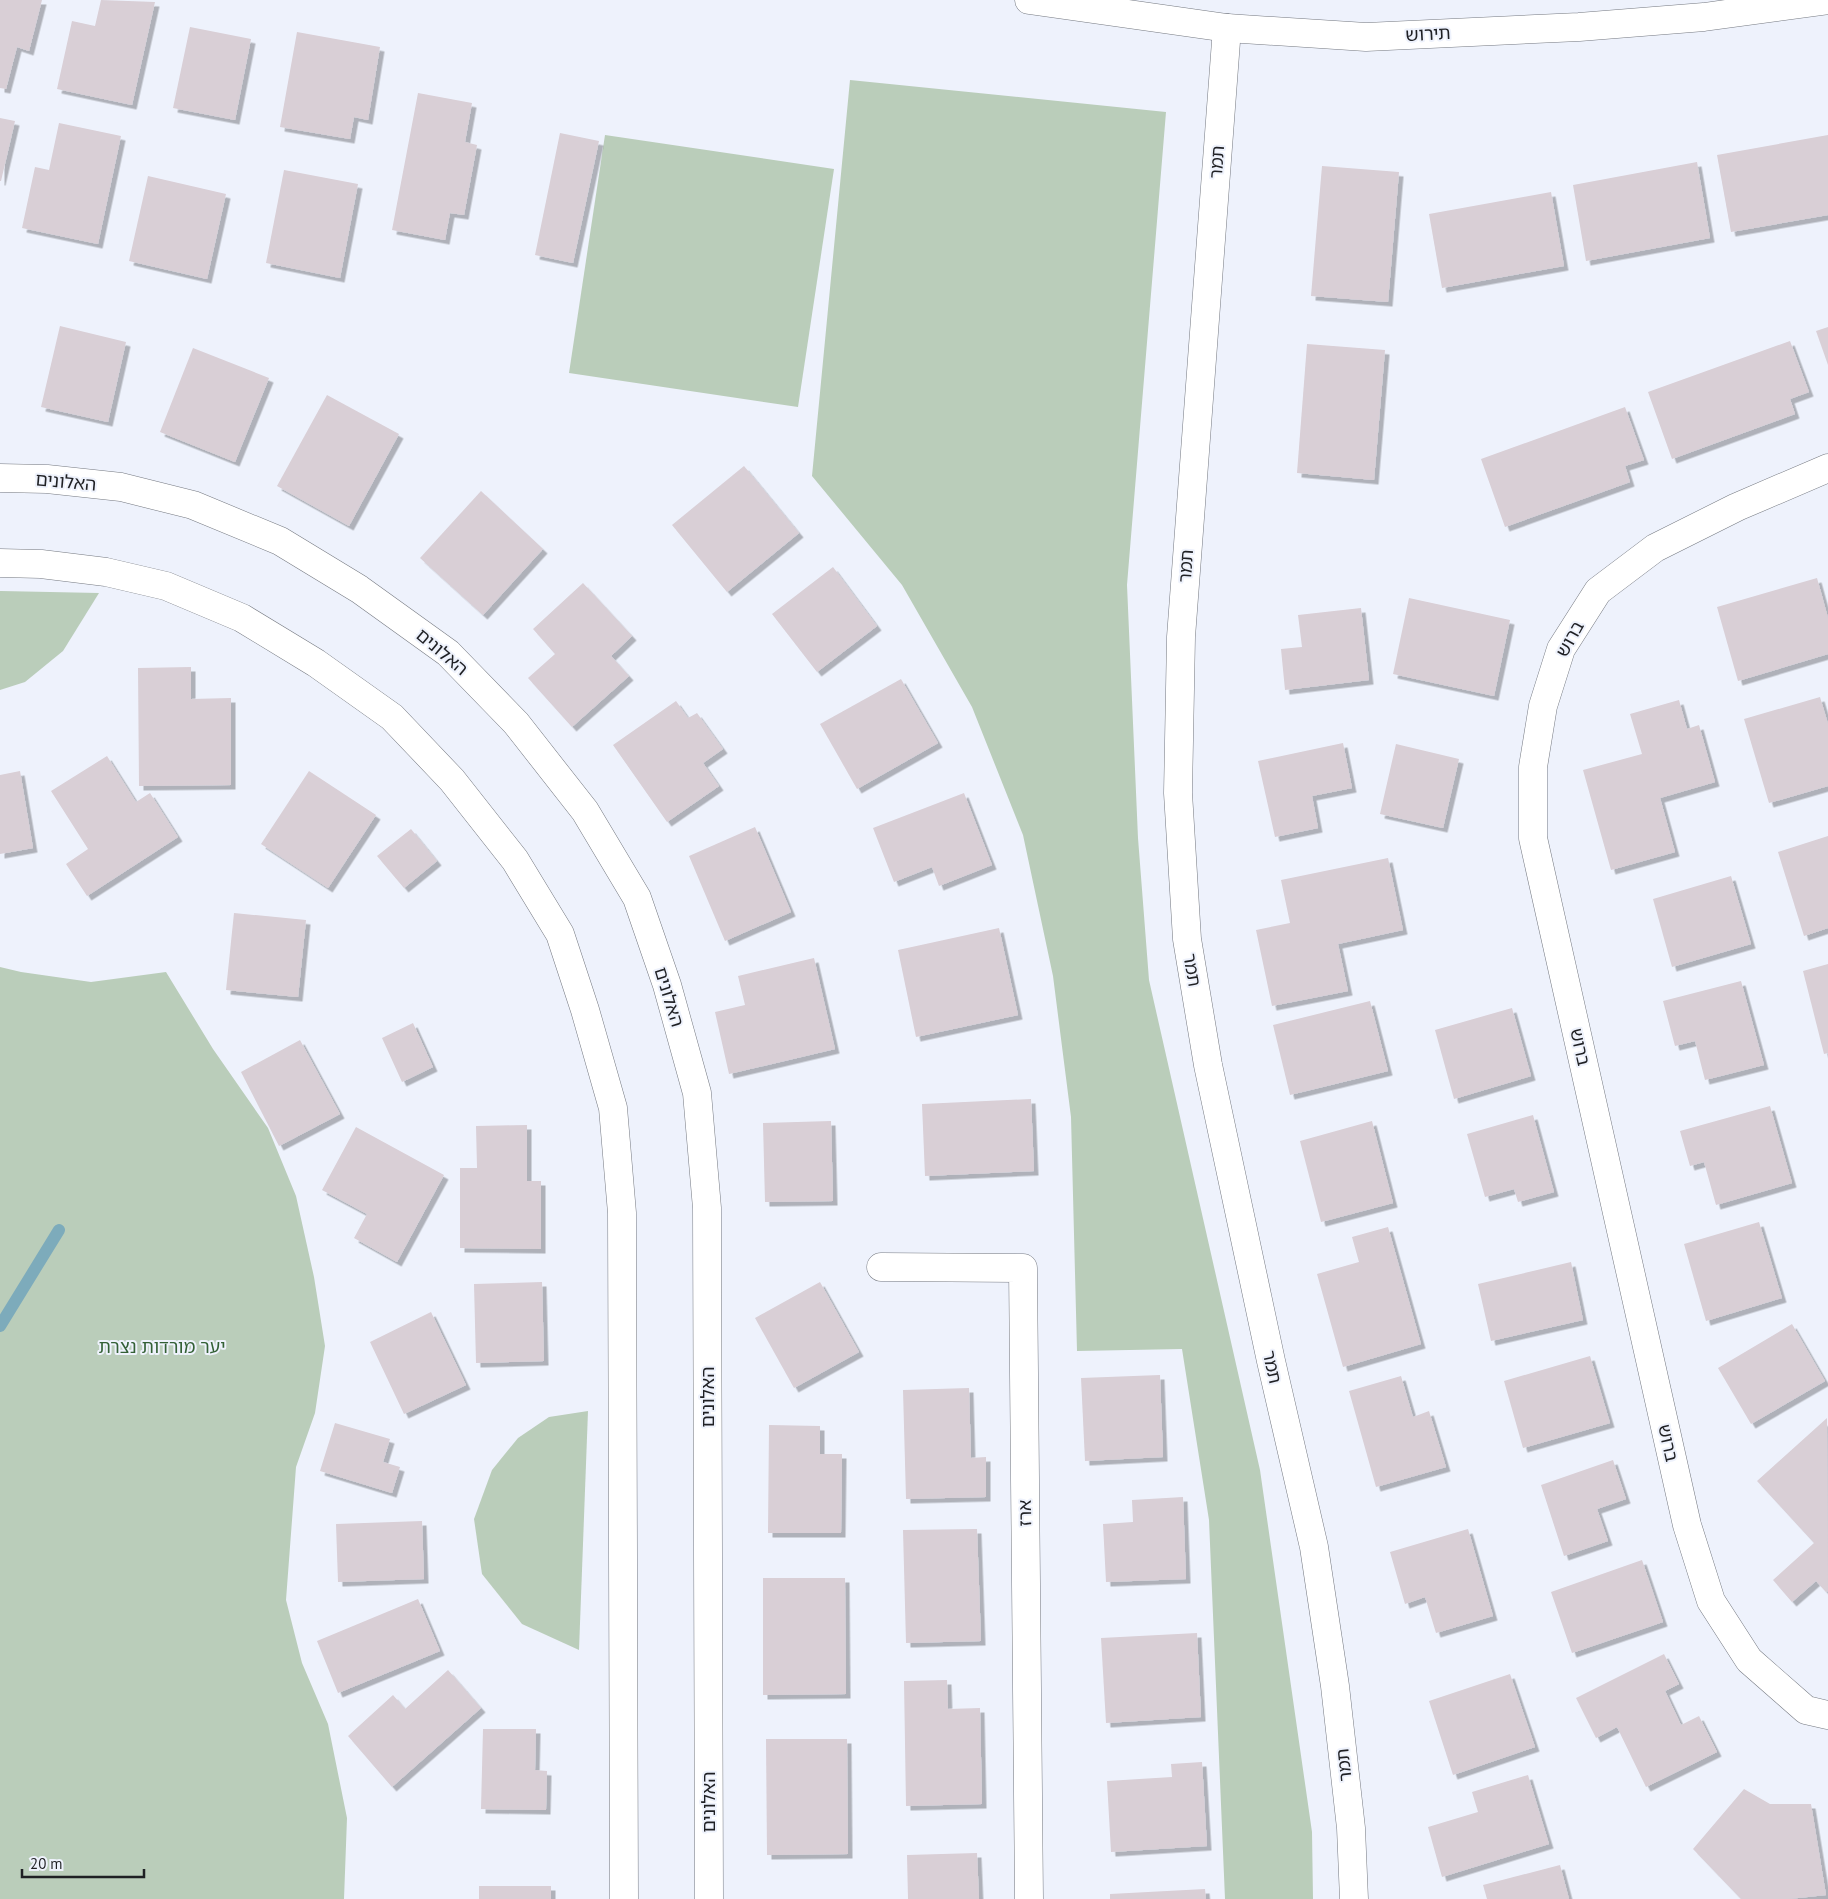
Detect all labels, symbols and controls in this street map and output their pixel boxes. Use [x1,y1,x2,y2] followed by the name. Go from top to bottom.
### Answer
[1405,21,1451,46] street label: תירוש
[1204,145,1229,179] street label: תמר
[35,467,97,496] street label: האלונים
[1173,549,1198,583] street label: תמר
[1550,617,1589,661] street label: ברוש
[412,623,473,680] street label: האלונים
[1178,952,1207,988] street label: תמר
[650,964,689,1029] street label: האלונים
[1565,1026,1596,1068] street label: ברוש
[98,1335,226,1358] park label: יער מורדות נצרת
[1258,1348,1287,1386] street label: תמר
[696,1366,719,1428] street label: האלונים
[1653,1422,1684,1464] street label: ברוש
[1013,1499,1036,1527] street label: ארז
[1330,1747,1357,1783] street label: תמר
[697,1771,720,1833] street label: האלונים
[22,1846,145,1878] scale bar
[30,1854,63,1873] text: 20 m

